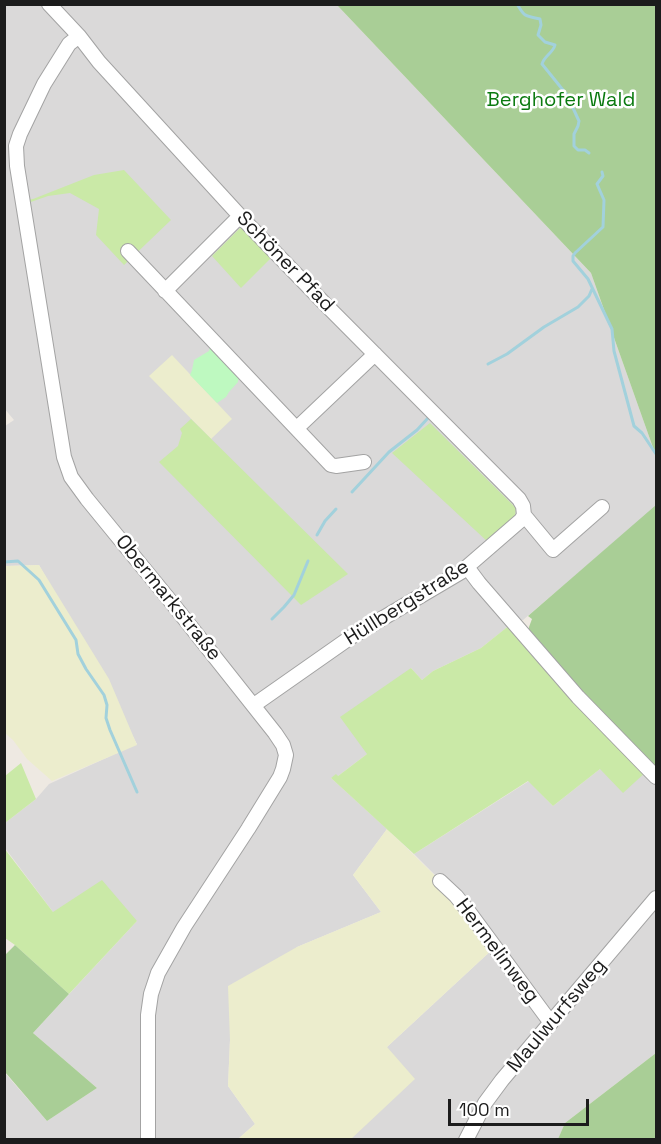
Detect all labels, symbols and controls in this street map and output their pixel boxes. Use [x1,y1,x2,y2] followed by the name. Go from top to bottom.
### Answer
[487,89,635,113] park label: Berghofer Wald
[231,207,339,317] street label: Schöner Pfad
[110,530,226,666] street label: Obermarkstraße
[340,555,474,651] street label: Hüllbergstraße
[450,894,544,1008] street label: Hermelinweg
[502,954,612,1078] street label: Maulwurfsweg
[451,1087,592,1125] scale bar
[459,1098,510,1121] text: 100 m

